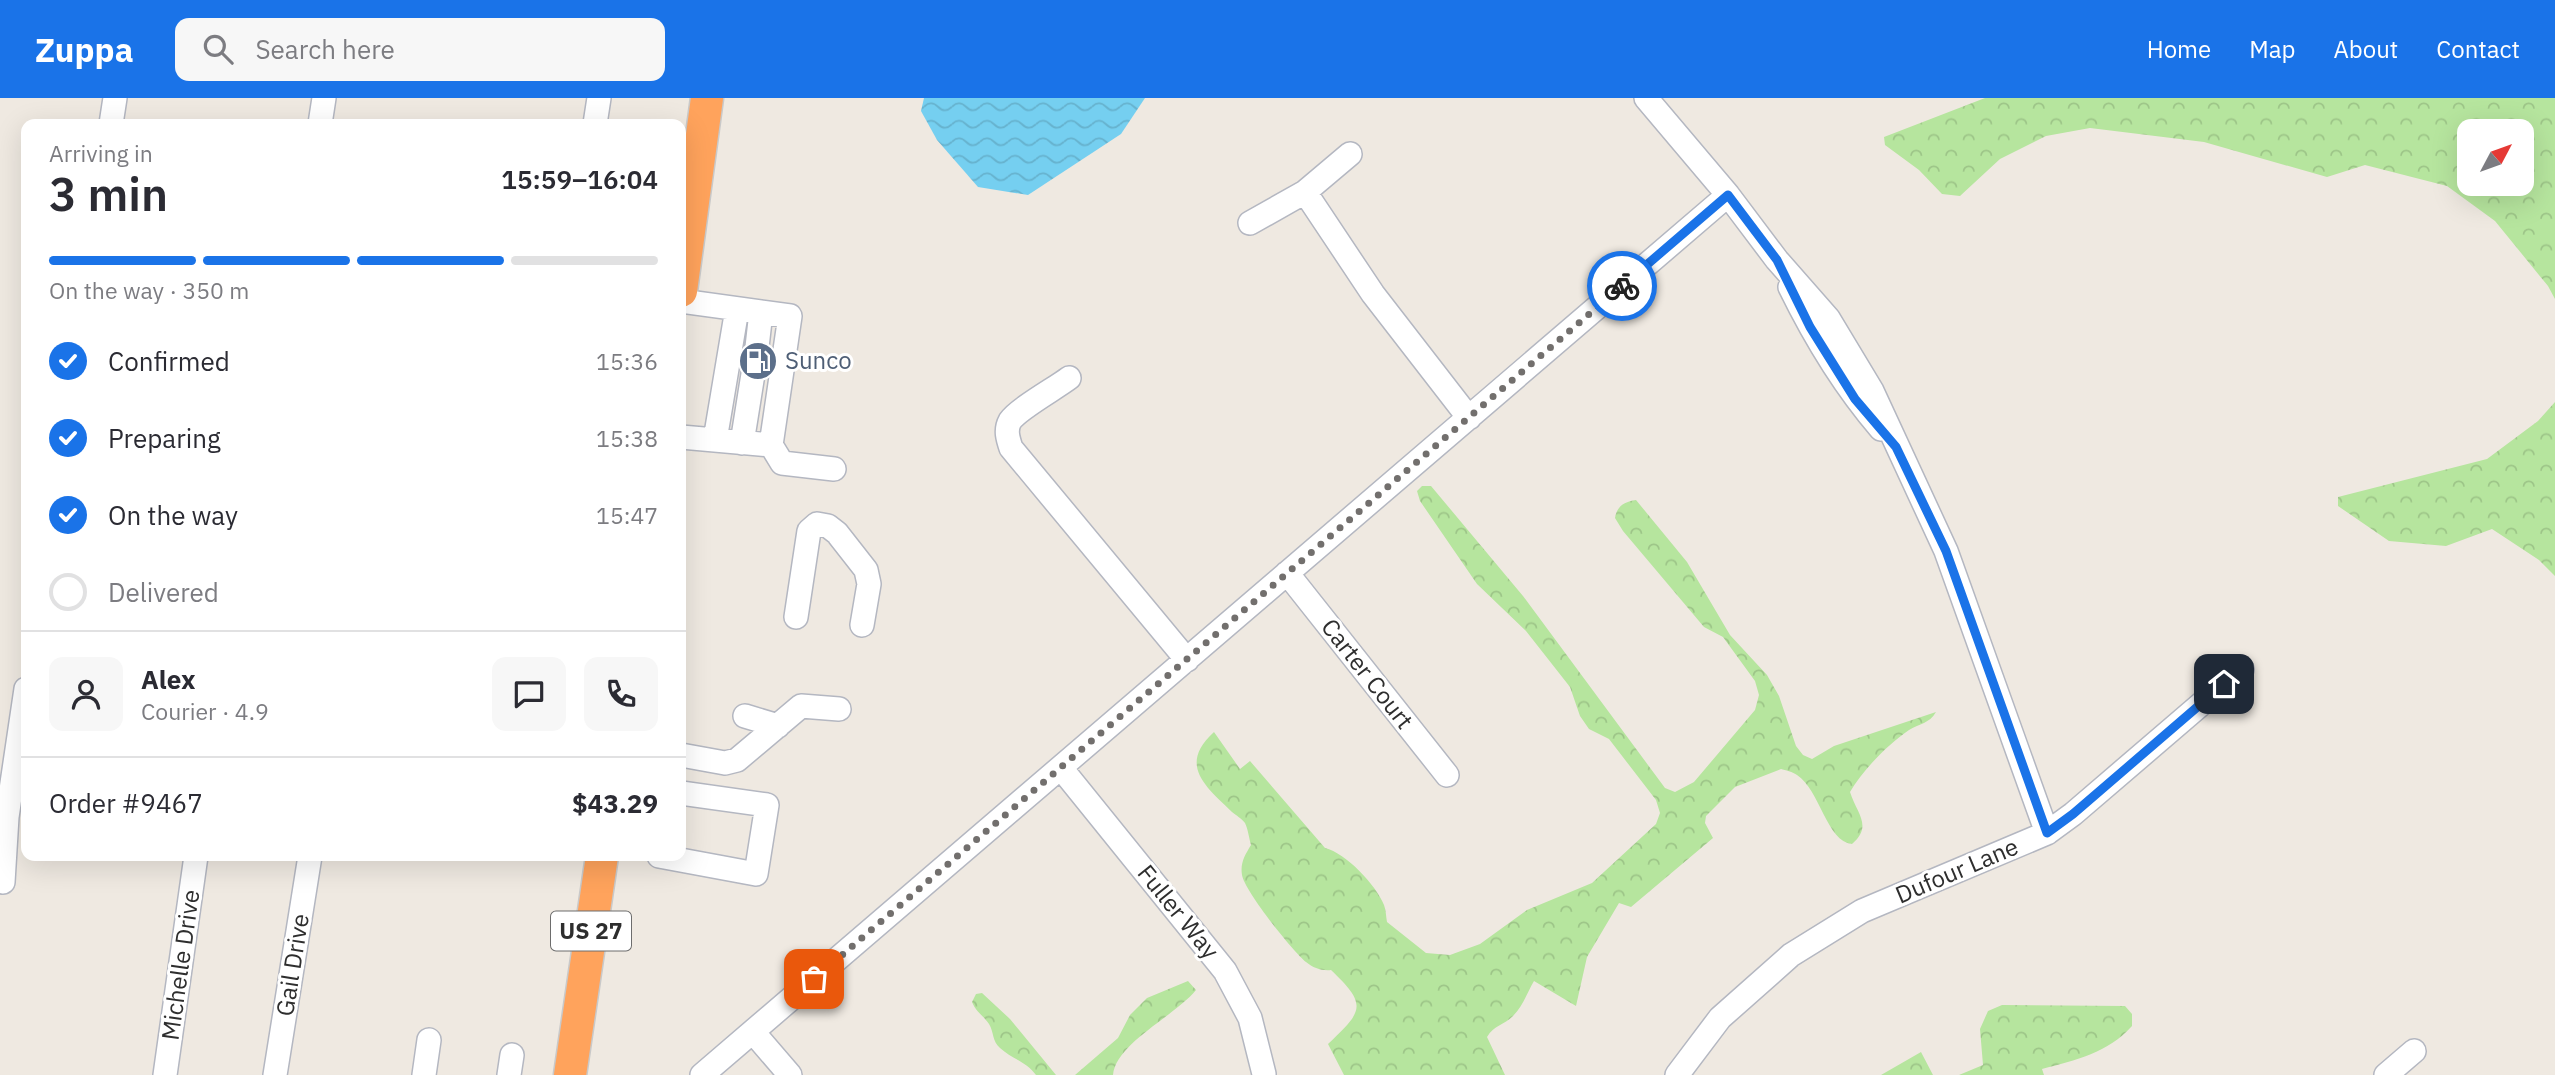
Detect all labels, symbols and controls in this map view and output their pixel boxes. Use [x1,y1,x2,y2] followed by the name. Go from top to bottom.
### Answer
[175,18,665,81] search box
[35,28,133,71] text: Zuppa
[199,30,237,68] icon: search
[255,32,395,66] text: Search here
[2147,33,2211,65] text: Home
[2249,33,2295,65] text: Map
[2333,33,2398,65] text: About
[2436,33,2520,65] text: Contact
[2457,119,2534,196] north arrow
[2457,119,2534,196] map controls
[49,138,153,168] text: Arriving in
[501,162,658,196] text: 15:59–16:04
[49,164,168,224] text: 3 min
[1587,251,1657,321] courier
[1603,267,1641,305] icon: bike
[49,275,249,305] text: On the way · 350 m
[737,340,779,382] fuel station icon: Sunco
[49,342,87,380] icon: check
[108,344,230,378] text: Confirmed
[785,344,852,376] place label: Sunco
[596,346,658,376] text: 15:36
[49,419,87,457] icon: check
[108,421,221,455] text: Preparing
[596,423,658,453] text: 15:38
[49,496,87,534] icon: check
[108,498,238,532] text: On the way
[596,500,658,530] text: 15:47
[108,575,219,609] text: Delivered
[1315,612,1421,735] street label: Carter Court
[2194,654,2254,714] pin
[49,657,123,731] button: person
[492,657,566,731] button: chat
[584,657,658,731] button: phone
[141,662,195,696] text: Alex
[2205,665,2243,703] icon: home
[141,696,269,726] text: Courier · 4.9
[49,786,203,820] text: Order #9467
[572,786,658,820] text: $43.29
[1890,830,2023,910] street label: Dufour Lane
[1131,857,1227,965] street label: Fuller Way
[154,887,206,1042] street label: Michelle Drive
[268,911,316,1018] street label: Gail Drive
[551,912,631,950] road number: US 27
[784,949,844,1009] pin
[795,960,833,998] icon: bag

